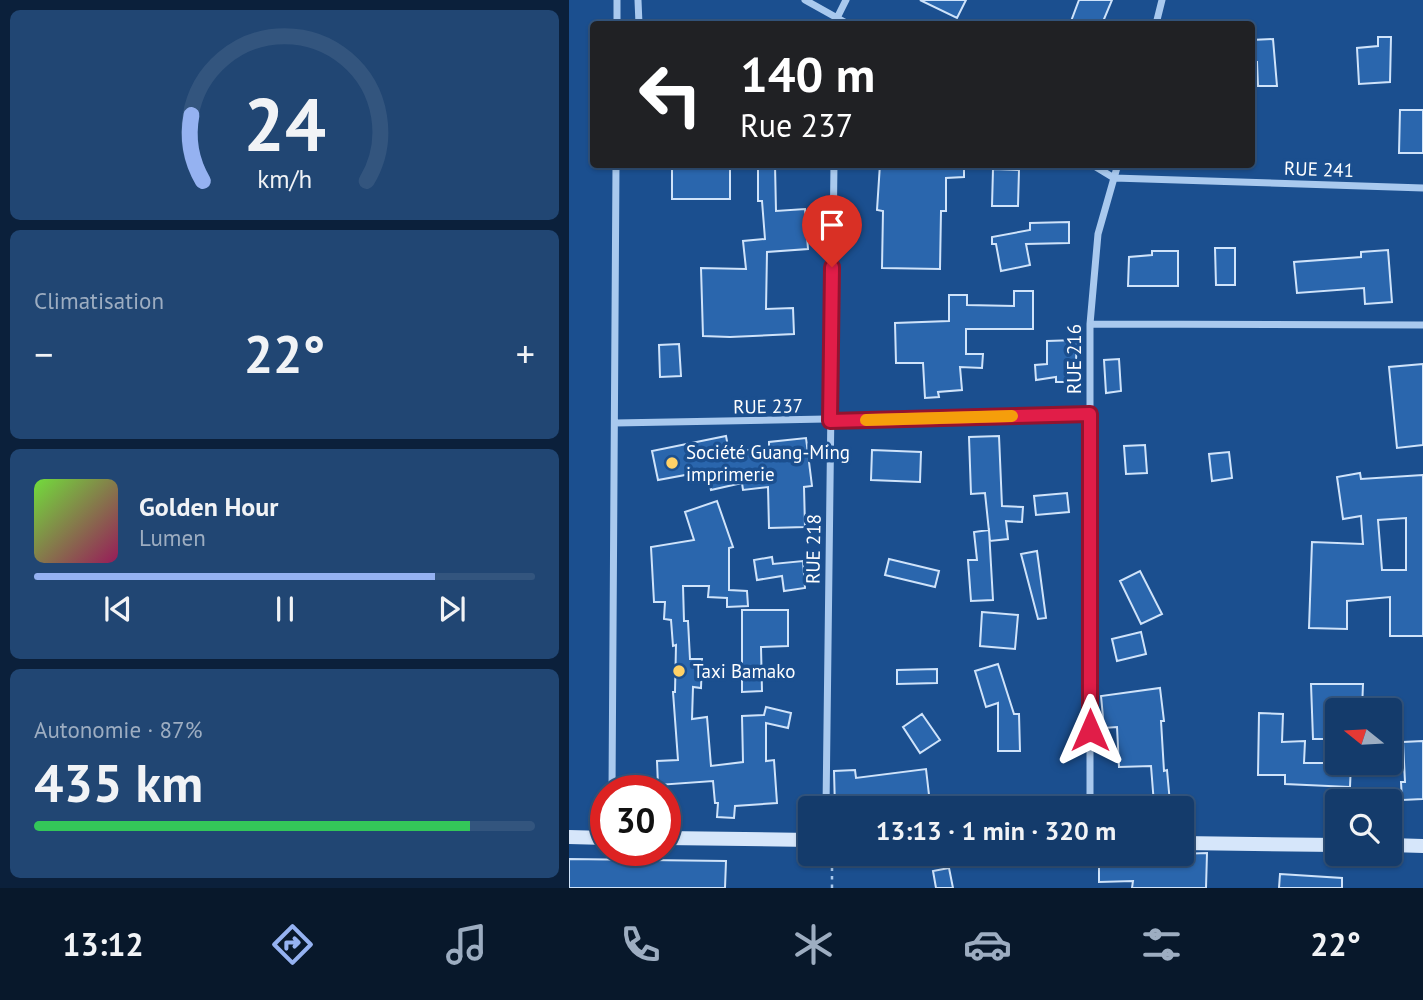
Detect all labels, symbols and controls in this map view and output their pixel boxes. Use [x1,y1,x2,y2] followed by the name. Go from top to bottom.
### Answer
[740,42,875,106] text: 140 m
[625,49,716,140] icon: left
[243,77,326,171] text: 24
[740,104,853,146] text: Rue 237
[1284,156,1354,182] street label: RUE 241
[257,163,312,195] text: km/h
[802,195,862,267] pin
[813,206,851,244] icon: arrive
[34,286,164,315] text: Climatisation
[244,320,325,387] text: 22°
[1062,324,1086,394] street label: RUE 216
[34,329,53,378] text: −
[516,329,535,378] text: +
[733,393,803,419] street label: RUE 237
[686,440,850,486] place label: Société Guang-Ming imprimerie
[664,455,680,471] marker: Société Guang-Ming imprimerie
[139,490,278,523] text: Golden Hour
[800,514,826,584] street label: RUE 218
[139,523,206,552] text: Lumen
[99,590,137,628] icon: previous
[266,590,304,628] icon: pause
[433,590,471,628] icon: next
[693,659,795,683] place label: Taxi Bamako
[671,663,687,679] marker: Taxi Bamako
[1053,693,1127,767] position arrow
[1325,698,1402,775] north arrow
[1325,698,1402,866] map controls
[34,715,202,744] text: Autonomie · 87%
[34,749,203,816] text: 435 km
[590,775,681,866] speed limit sign: 30
[1325,789,1402,866] button: search
[876,814,1116,847] text: 13:13 · 1 min · 320 m
[268,920,317,969] icon: directions
[442,920,491,969] icon: music
[616,920,665,969] icon: phone
[789,920,838,969] icon: climate
[963,920,1012,969] icon: car
[1137,920,1186,969] icon: filters
[62,923,144,965] text: 13:12
[1310,923,1361,965] text: 22°

